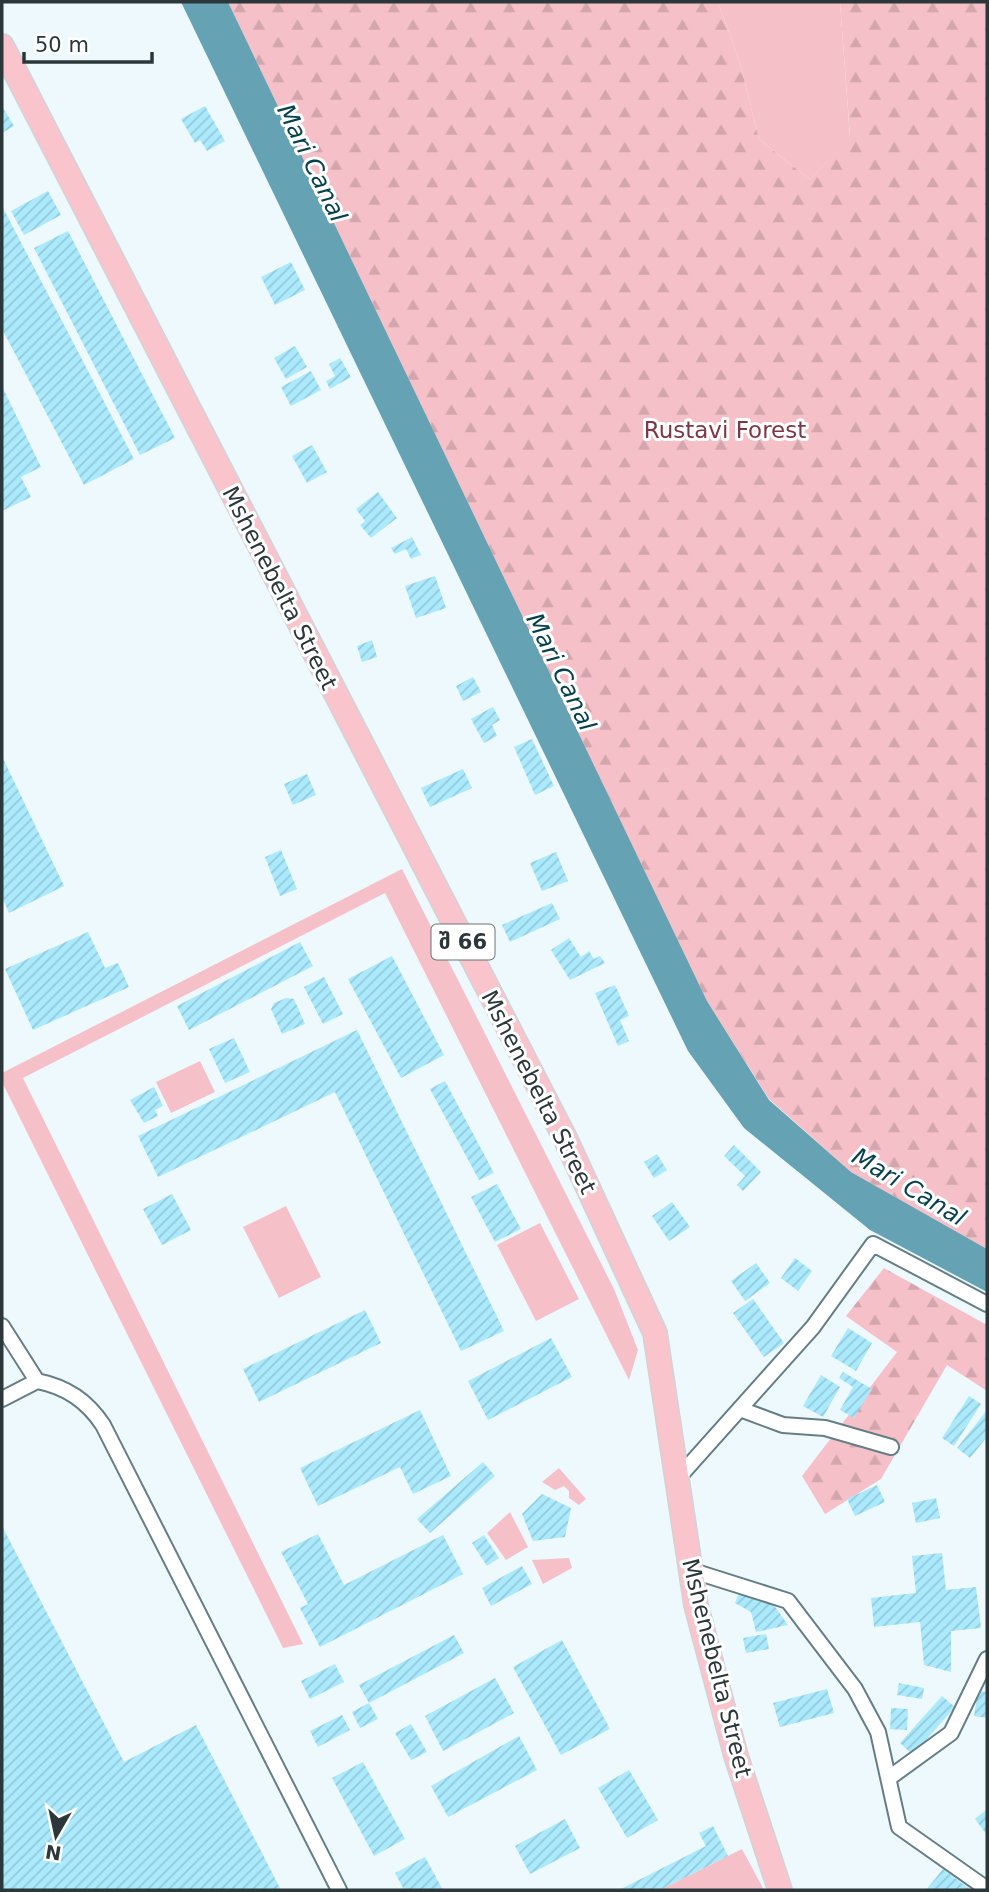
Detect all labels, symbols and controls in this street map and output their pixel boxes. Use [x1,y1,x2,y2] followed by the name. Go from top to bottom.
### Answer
[24,21,152,65] scale bar
[35,33,89,57] text: 50 m
[271,100,353,227] water label: Mari Canal
[644,417,806,443] park label: Rustavi Forest
[217,482,343,694] street label: Mshenebelta Street
[520,609,602,736] water label: Mari Canal
[432,925,494,960] road number: შ 66
[476,986,602,1198] street label: Mshenebelta Street
[847,1142,971,1232] water label: Mari Canal
[677,1556,757,1780] street label: Mshenebelta Street
[21,1801,91,1871] north arrow
[44,1841,63,1865] text: N

